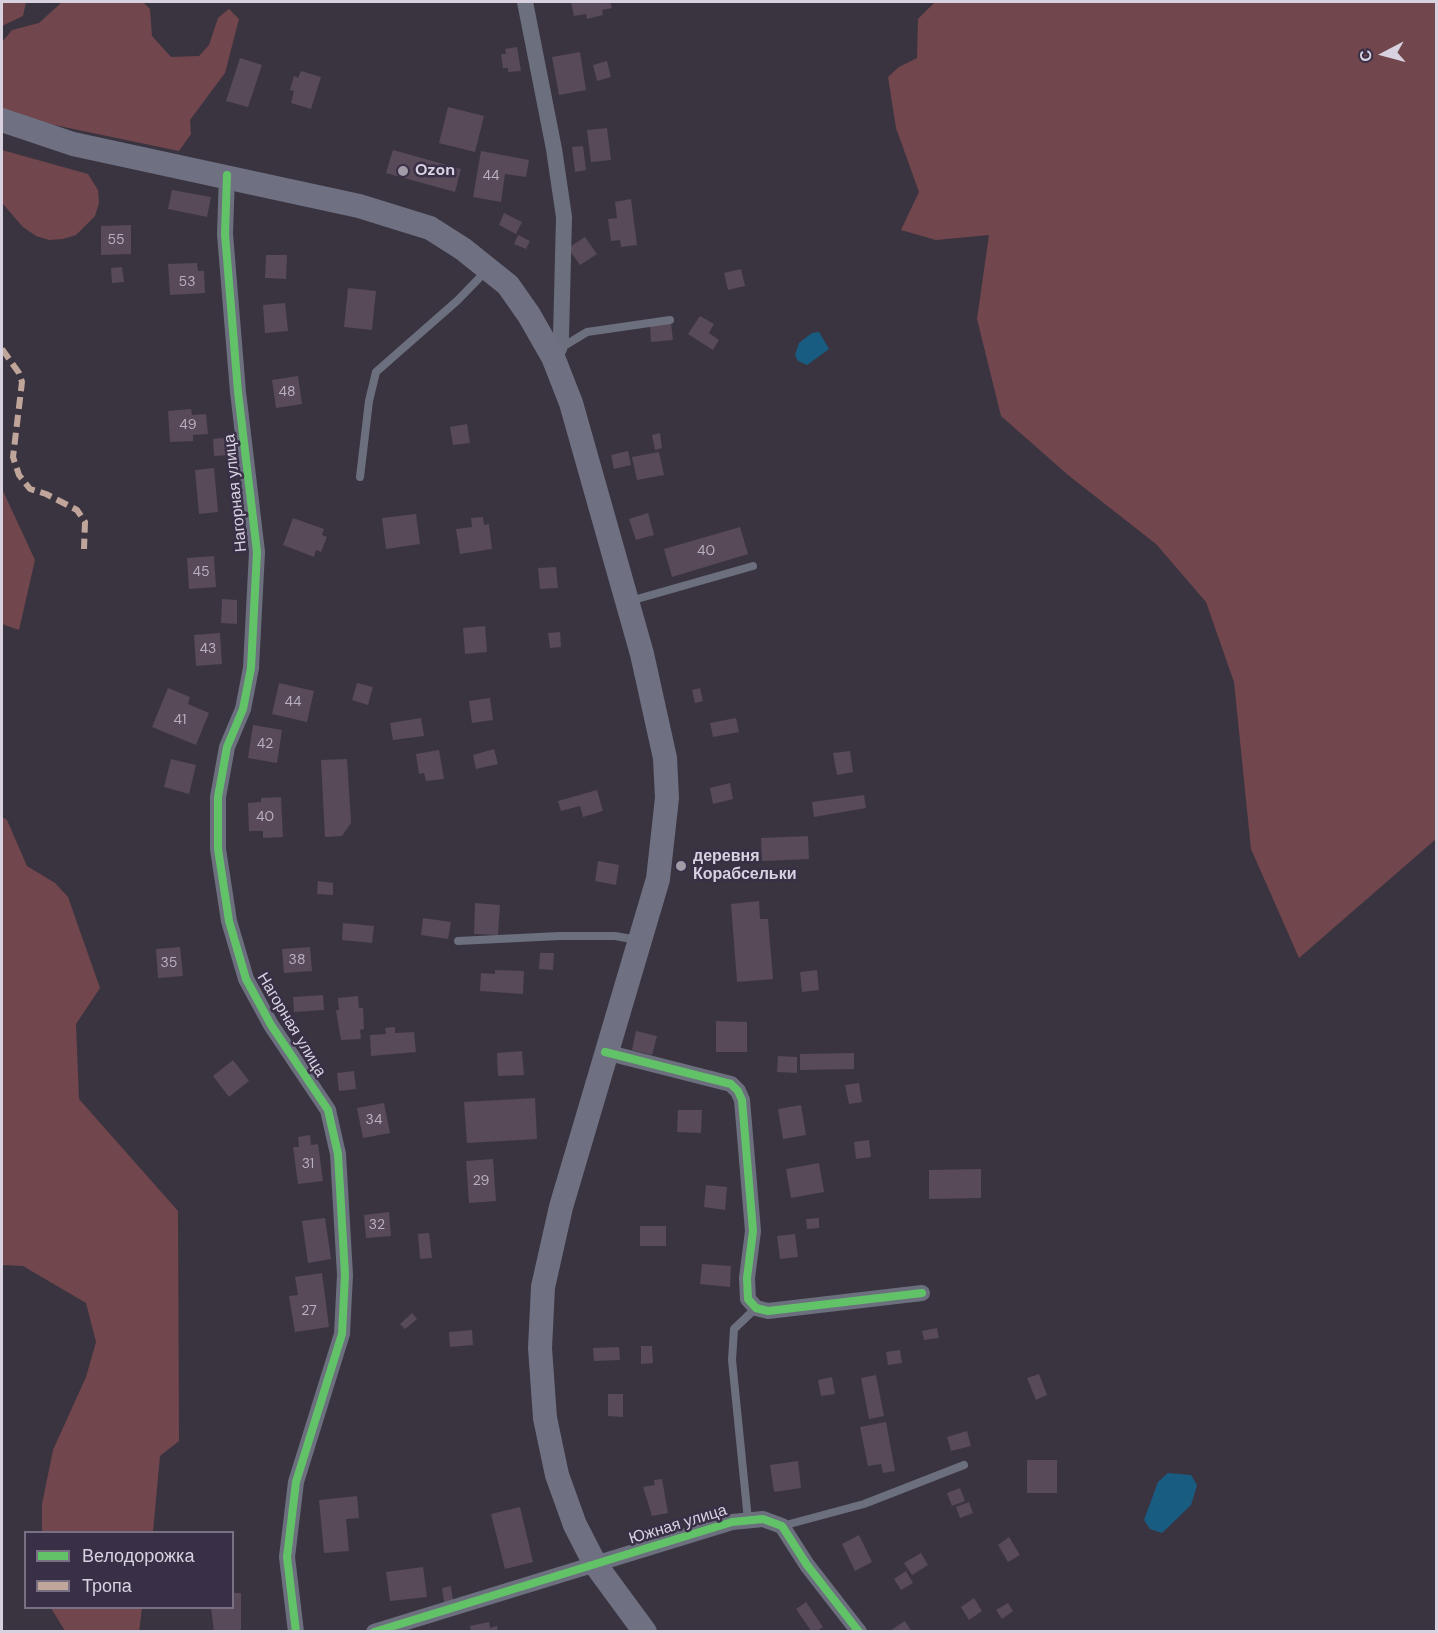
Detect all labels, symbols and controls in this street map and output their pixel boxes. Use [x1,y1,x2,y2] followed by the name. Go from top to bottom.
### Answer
[1354,24,1414,84] north arrow
[1355,49,1377,63] text: С
[415,161,455,181] place label: Ozon
[396,164,410,178] marker: Ozon
[483,168,499,184] house number: 44
[107,232,125,248] house number: 55
[179,274,195,290] house number: 53
[278,384,296,400] house number: 48
[179,417,197,433] house number: 49
[220,433,252,553] street label: Нагорная улица
[697,543,715,559] house number: 40
[192,564,210,580] house number: 45
[200,641,216,657] house number: 43
[285,694,301,710] house number: 44
[174,712,186,728] house number: 41
[257,736,273,752] house number: 42
[256,809,274,825] house number: 40
[693,847,797,885] place label: деревня Корабсельки
[674,859,688,873] marker: деревня Корабсельки
[289,952,305,968] house number: 38
[161,955,177,971] house number: 35
[252,969,330,1081] street label: Нагорная улица
[366,1112,382,1128] house number: 34
[302,1156,314,1172] house number: 31
[473,1173,489,1189] house number: 29
[369,1217,385,1233] house number: 32
[301,1303,317,1319] house number: 27
[627,1501,729,1549] street label: Южная улица
[24,1531,234,1609] legend
[82,1544,194,1568] text: Велодорожка
[82,1574,132,1598] text: Тропа

